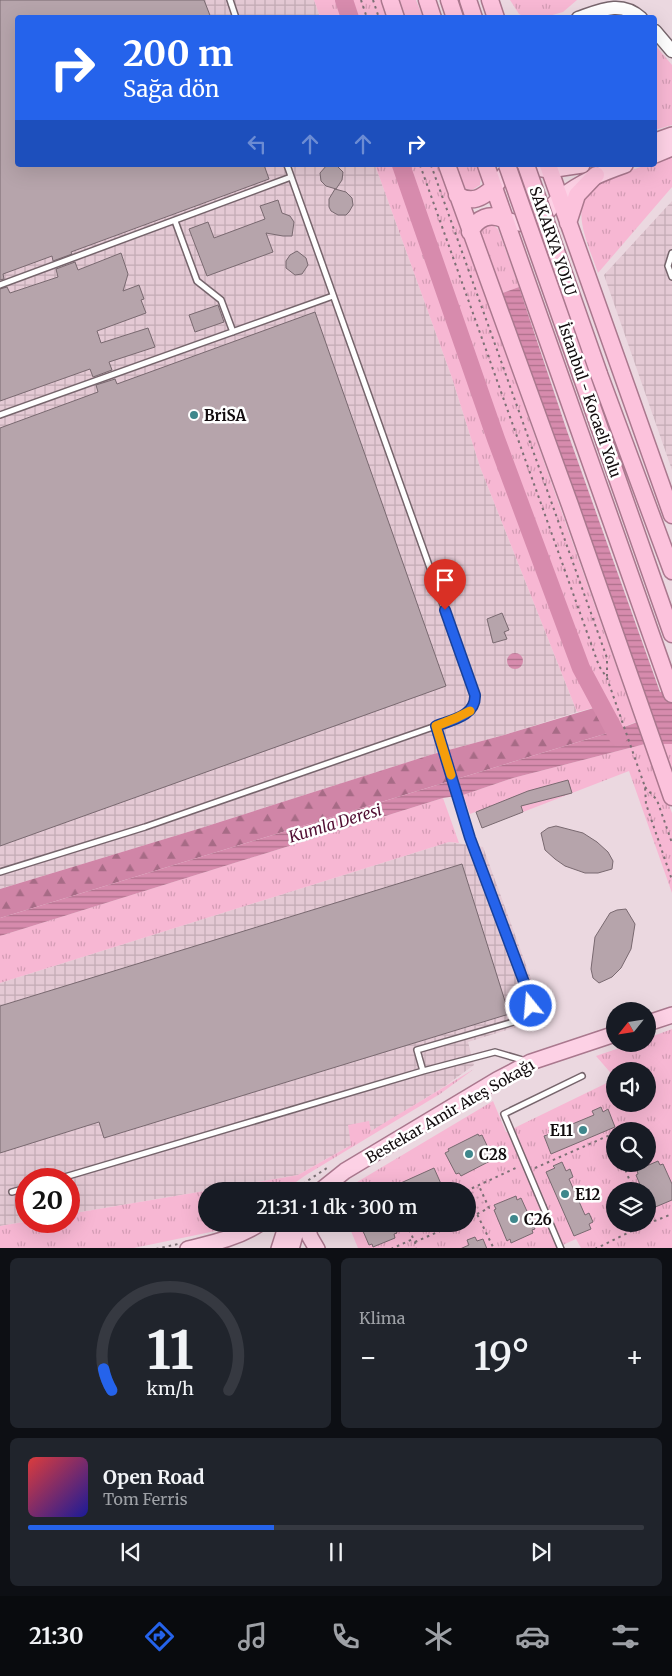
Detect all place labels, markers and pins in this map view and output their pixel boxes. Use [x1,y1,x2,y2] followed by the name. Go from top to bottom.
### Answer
[204,406,246,425] place label: BriSA
[188,409,200,421] marker: BriSA
[424,559,466,610] pin
[550,1121,573,1140] place label: E11
[577,1124,589,1136] marker: E11
[479,1145,507,1164] place label: C28
[463,1148,475,1160] marker: C28
[575,1185,601,1204] place label: E12
[559,1188,571,1200] marker: E12
[524,1210,552,1229] place label: C26
[508,1213,520,1225] marker: C26

